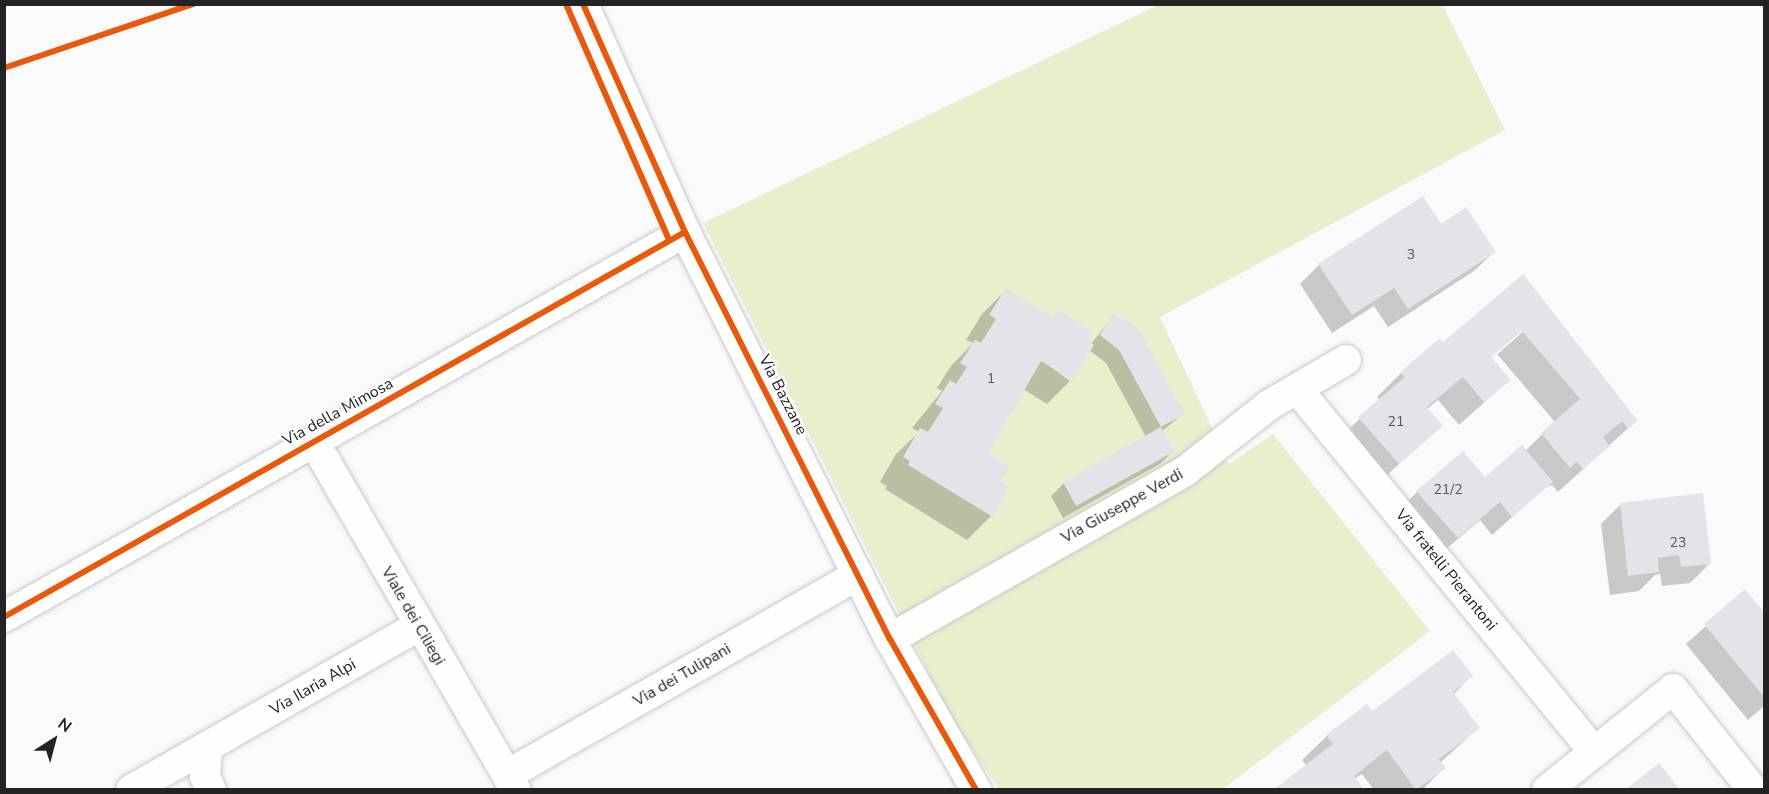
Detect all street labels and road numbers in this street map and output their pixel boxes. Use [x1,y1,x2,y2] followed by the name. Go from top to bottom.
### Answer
[755,352,811,438] street label: Via Bazzane
[279,374,397,450] street label: Via della Mimosa
[1058,465,1186,547] street label: Via Giuseppe Verdi
[1391,505,1501,635] street label: Via fratelli Pierantoni
[377,563,449,669] street label: Viale dei Ciliegi
[630,639,734,711] street label: Via dei Tulipani
[267,655,359,719] street label: Via Ilaria Alpi

